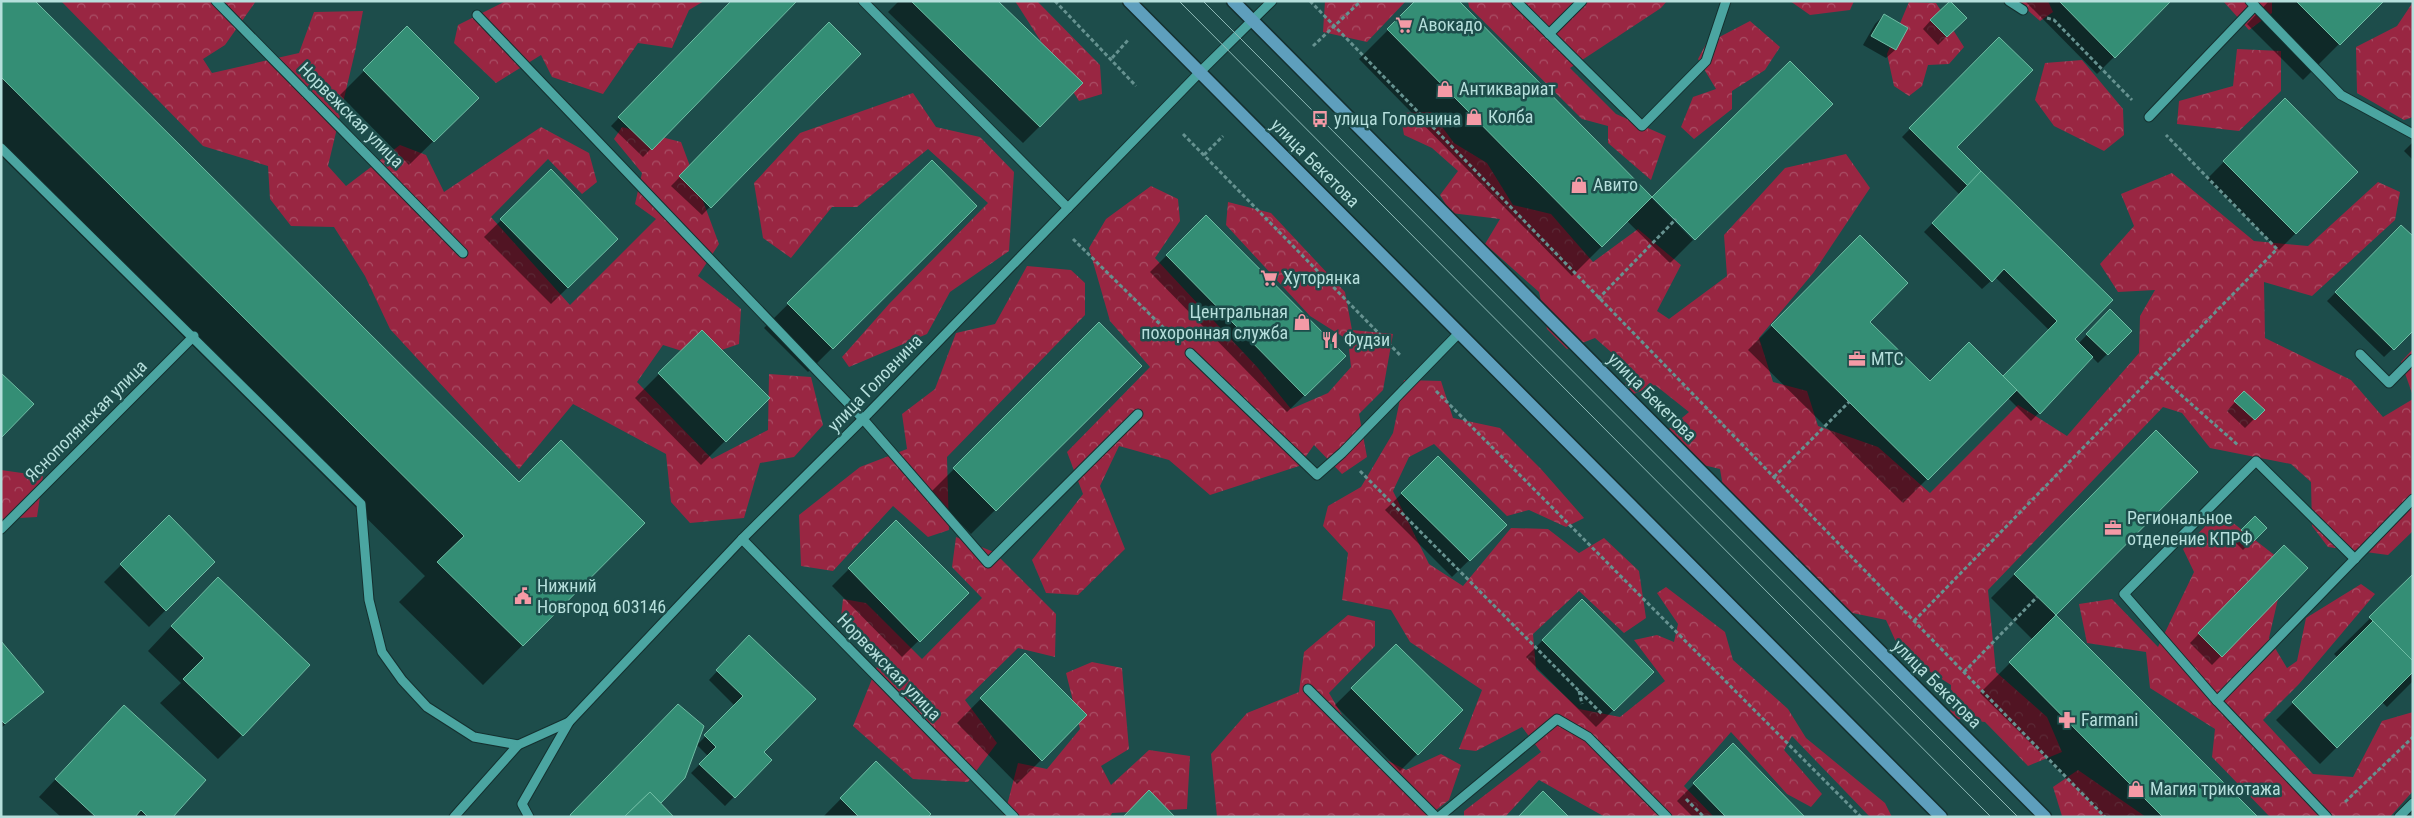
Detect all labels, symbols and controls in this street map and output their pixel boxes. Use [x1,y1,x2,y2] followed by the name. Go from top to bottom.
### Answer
[1418,14,1482,35] place label: Авокадо
[1394,15,1414,35] supermarket icon: Авокадо
[294,58,408,172] street label: Норвежская улица
[1459,78,1556,99] place label: Антиквариат
[1435,79,1455,99] shop icon: Антиквариат
[1488,106,1533,127] place label: Колба
[1464,107,1484,127] shop icon: Колба
[1334,108,1461,129] place label: улица Головнина
[1310,109,1330,129] bus stop icon: улица Головнина
[1267,114,1364,211] street label: улица Бекетова
[1593,174,1638,195] place label: Авито
[1569,175,1589,195] shop icon: Авито
[1283,267,1360,288] place label: Хуторянка
[1259,268,1279,288] supermarket icon: Хуторянка
[1141,301,1288,343] place label: Центральная похоронная служба
[1292,312,1312,332] shop icon: Центральная похоронная служба
[1344,329,1390,350] place label: Фудзи
[823,330,926,436] street label: улица Головнина
[1320,330,1340,350] restaurant icon: Фудзи
[1604,348,1701,445] street label: улица Бекетова
[1871,348,1904,369] place label: МТС
[1847,349,1867,369] office icon: МТС
[20,355,151,486] street label: Яснополянская улица
[2127,507,2253,549] place label: Региональное отделение КПРФ
[2103,518,2123,538] office icon: Региональное отделение КПРФ
[537,575,666,617] place label: Нижний Новгород 603146
[513,586,533,606] public building icon: Нижний Новгород 603146
[833,609,946,724] street label: Норвежская улица
[1889,635,1986,732] street label: улица Бекетова
[2081,709,2139,730] place label: Farmani
[2057,710,2077,730] pharmacy icon: Farmani
[2150,778,2281,799] place label: Магия трикотажа
[2126,779,2146,799] shop icon: Магия трикотажа

